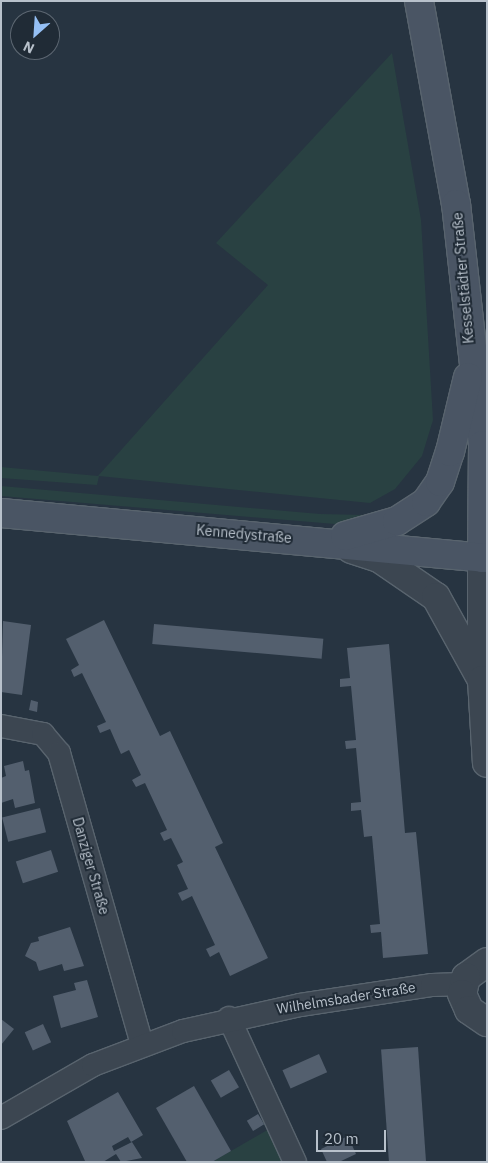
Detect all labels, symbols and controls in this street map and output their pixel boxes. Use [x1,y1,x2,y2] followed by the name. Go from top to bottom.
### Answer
[10,10,60,60] north arrow
[20,37,37,58] text: N
[449,212,477,344] street label: Kesselstädter Straße
[196,521,292,547] street label: Kennedystraße
[69,815,113,917] street label: Danziger Straße
[275,979,417,1017] street label: Wilhelmsbader Straße
[318,1120,388,1152] scale bar
[324,1129,359,1148] text: 20 m

